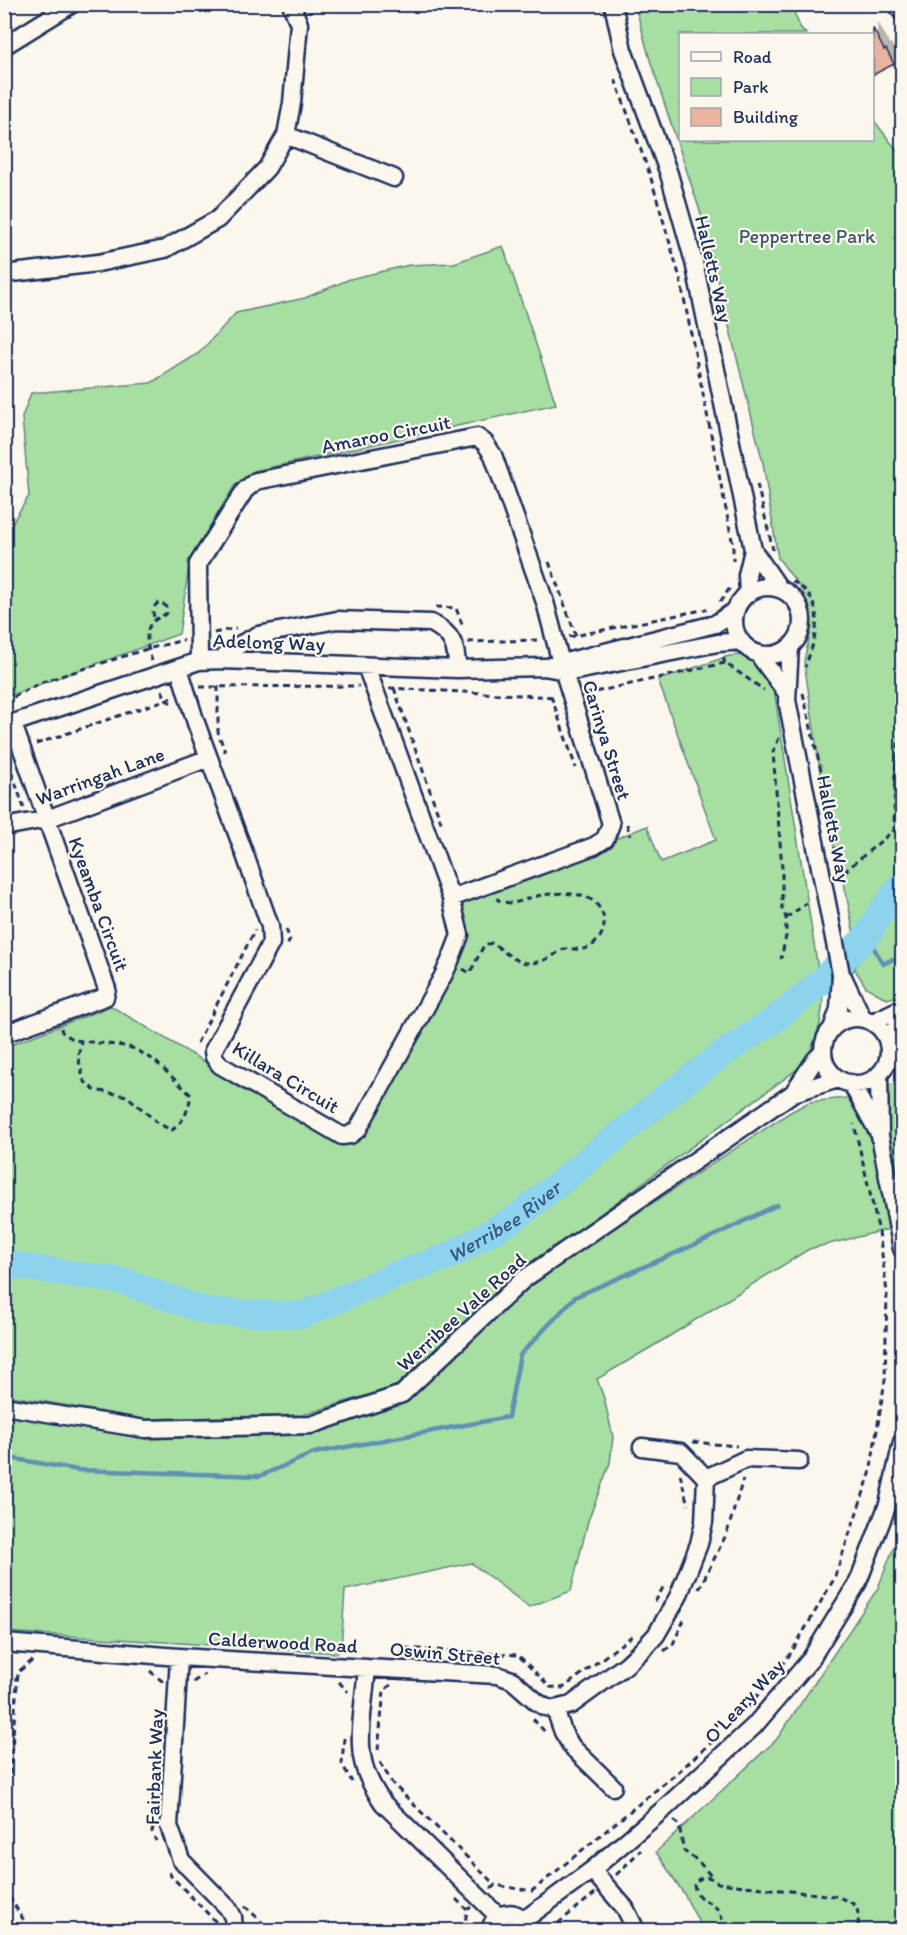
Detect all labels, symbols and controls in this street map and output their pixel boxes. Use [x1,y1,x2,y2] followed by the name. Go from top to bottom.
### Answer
[679,33,874,141] legend
[733,46,772,68] text: Road
[733,76,768,98] text: Park
[733,106,799,128] text: Building
[690,213,738,326] street label: Halletts Way
[739,224,876,248] park label: Peppertree Park
[319,410,453,458] street label: Amaroo Circuit
[213,628,326,656] street label: Adelong Way
[577,677,637,803] street label: Carinya Street
[32,742,168,810] street label: Warringah Lane
[812,773,856,886] street label: Halletts Way
[64,833,134,975] street label: Kyeamba Circuit
[228,1036,344,1118] street label: Killara Circuit
[442,1173,567,1267] water label: Werribee River
[392,1248,531,1376] street label: Werribee Vale Road
[208,1626,359,1658] street label: Calderwood Road
[389,1636,501,1670] street label: Oswin Street
[699,1653,789,1748] street label: O'Leary Way
[140,1708,168,1825] street label: Fairbank Way

